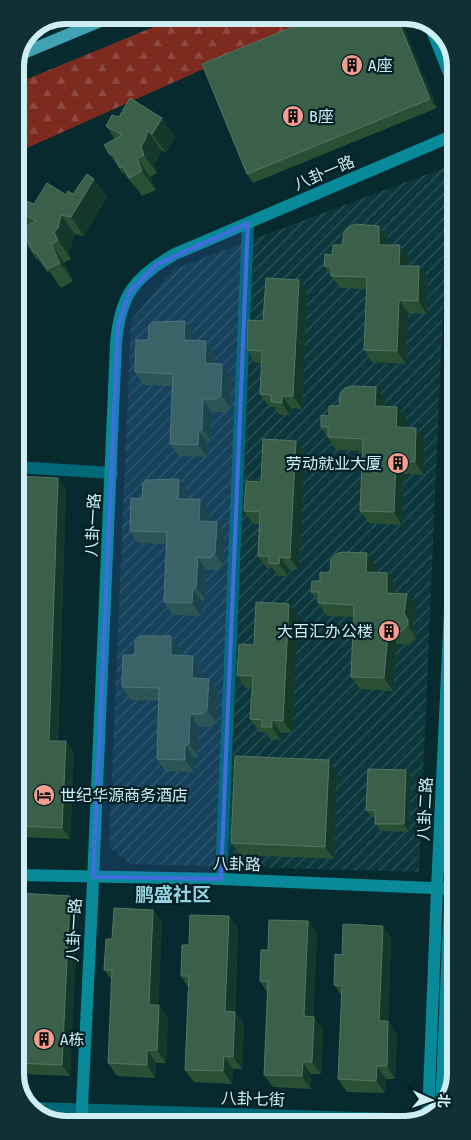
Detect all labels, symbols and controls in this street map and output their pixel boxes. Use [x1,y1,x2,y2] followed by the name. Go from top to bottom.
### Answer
[340,53,364,77] building icon: A座
[368,56,392,75] place label: A座
[281,104,305,128] building icon: B座
[309,107,334,126] place label: B座
[291,152,357,194] street label: 八卦一路
[386,451,410,475] building icon: 劳动就业大厦
[286,454,382,473] place label: 劳动就业大厦
[82,493,104,557] street label: 八卦一路
[377,619,401,643] building icon: 大百汇办公楼
[277,622,373,641] place label: 大百汇办公楼
[414,777,436,841] street label: 八卦二路
[32,783,56,807] hotel icon: 世纪华源商务酒店
[60,786,188,805] place label: 世纪华源商务酒店
[213,854,261,874] street label: 八卦路
[135,883,211,906] district label: 鹏盛社区
[63,898,85,962] street label: 八卦一路
[32,1027,56,1051] building icon: A栋
[60,1030,84,1049] place label: A栋
[406,1075,456,1125] north arrow
[221,1088,285,1110] street label: 八卦七街
[435,1093,452,1108] text: 北

